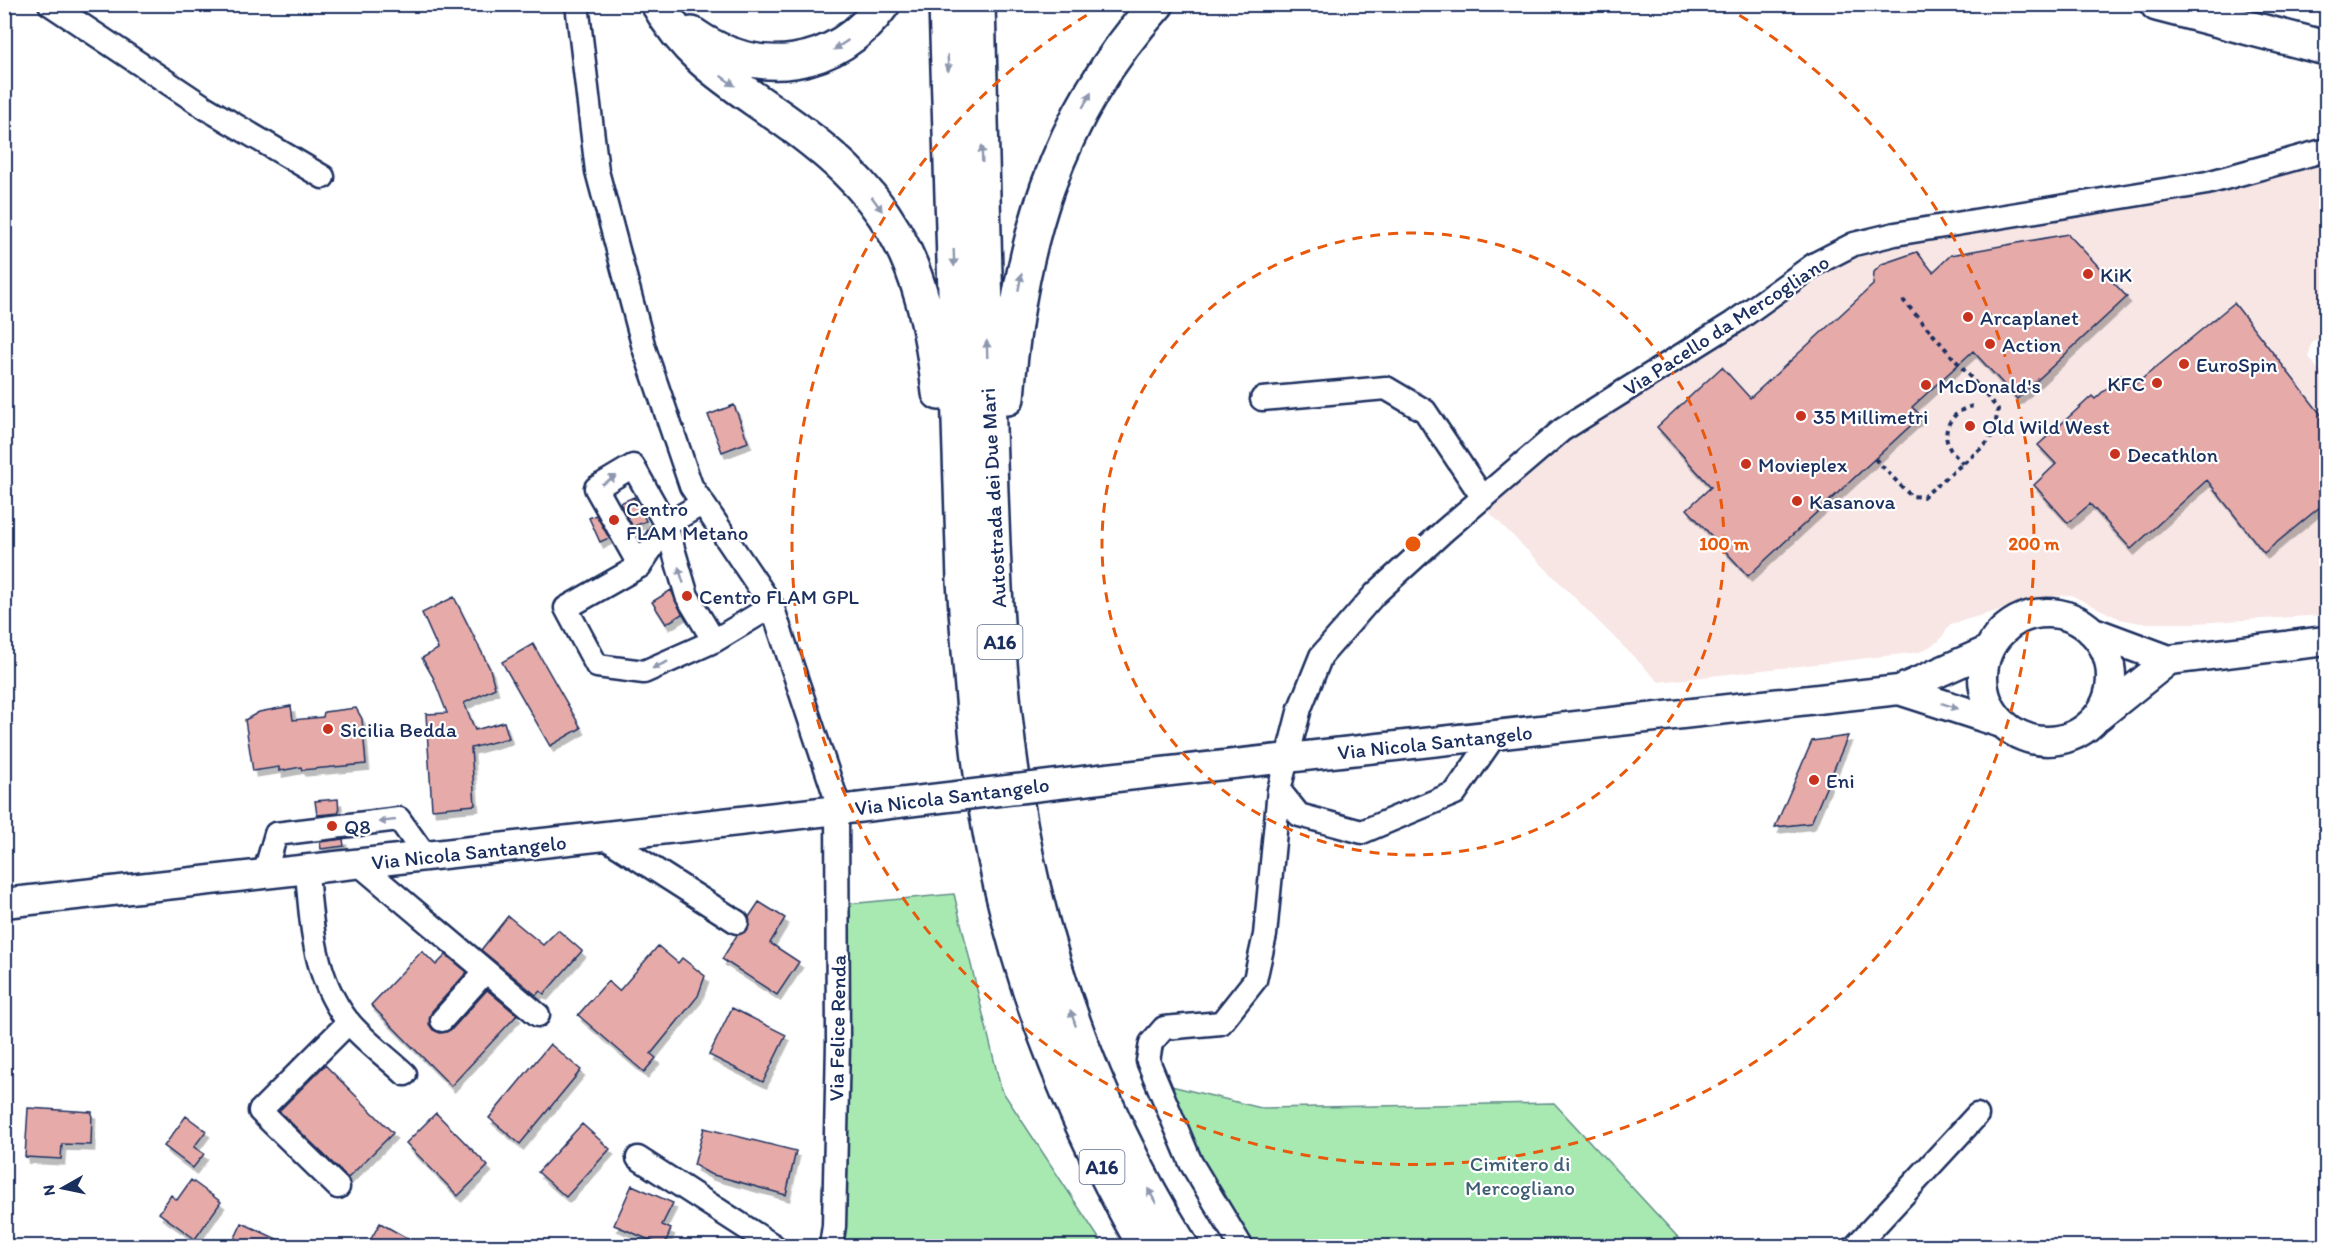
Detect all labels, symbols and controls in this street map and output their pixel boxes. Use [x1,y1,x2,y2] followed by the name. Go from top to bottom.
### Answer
[833,39,849,50] one-way arrow
[943,53,953,72] one-way arrow
[719,75,735,87] one-way arrow
[1081,92,1092,108] one-way arrow
[977,144,986,163] one-way arrow
[871,196,883,212] one-way arrow
[949,248,958,267] one-way arrow
[1618,249,1834,401] street label: Via Pacello da Mercogliano
[2100,262,2132,287] place label: KiK
[2081,267,2095,281] marker: KiK
[1016,273,1025,292] one-way arrow
[1980,305,2079,330] place label: Arcaplanet
[1961,310,1975,324] marker: Arcaplanet
[2002,332,2061,357] place label: Action
[1983,337,1997,351] marker: Action
[982,339,992,358] one-way arrow
[2196,352,2278,377] place label: EuroSpin
[2177,357,2191,371] marker: EuroSpin
[2107,371,2145,396] place label: KFC
[1938,373,2041,398] place label: McDonald's
[2150,376,2164,390] marker: KFC
[1919,378,1933,392] marker: McDonald's
[975,387,1011,609] street label: Autostrada dei Due Mari
[1813,404,1928,429] place label: 35 Millimetri
[1794,409,1808,423] marker: 35 Millimetri
[1982,414,2110,439] place label: Old Wild West
[1963,419,1977,433] marker: Old Wild West
[2127,442,2218,467] place label: Decathlon
[2108,447,2122,461] marker: Decathlon
[1758,452,1848,477] place label: Movieplex
[1739,457,1753,471] marker: Movieplex
[601,475,618,485] one-way arrow
[1809,489,1896,514] place label: Kasanova
[1790,494,1804,508] marker: Kasanova
[626,496,749,545] place label: Centro FLAM Metano
[607,513,621,527] marker: Centro FLAM Metano
[1699,533,1750,555] text: 100 m
[2009,533,2060,555] text: 200 m
[1403,534,1423,554] centre of rings
[676,566,685,584] one-way arrow
[699,584,859,609] place label: Centro FLAM GPL
[680,589,694,603] marker: Centro FLAM GPL
[978,625,1022,659] road number: A16
[651,660,669,670] one-way arrow
[1941,702,1959,711] one-way arrow
[340,717,457,742] place label: Sicilia Bedda
[1336,719,1534,765] street label: Via Nicola Santangelo
[321,722,335,736] marker: Sicilia Bedda
[1826,768,1855,793] place label: Eni
[853,772,1051,820] street label: Via Nicola Santangelo
[1807,773,1821,787] marker: Eni
[344,814,371,839] place label: Q8
[377,816,396,825] one-way arrow
[325,819,339,833] marker: Q8
[370,829,568,875] street label: Via Nicola Santangelo
[823,954,851,1102] street label: Via Felice Renda
[1067,1009,1077,1027] one-way arrow
[1080,1150,1124,1184] road number: A16
[1465,1151,1575,1200] park label: Cimitero di Mercogliano
[33,1158,93,1218] north arrow
[38,1183,59,1197] text: N
[1147,1187,1157,1204] one-way arrow

